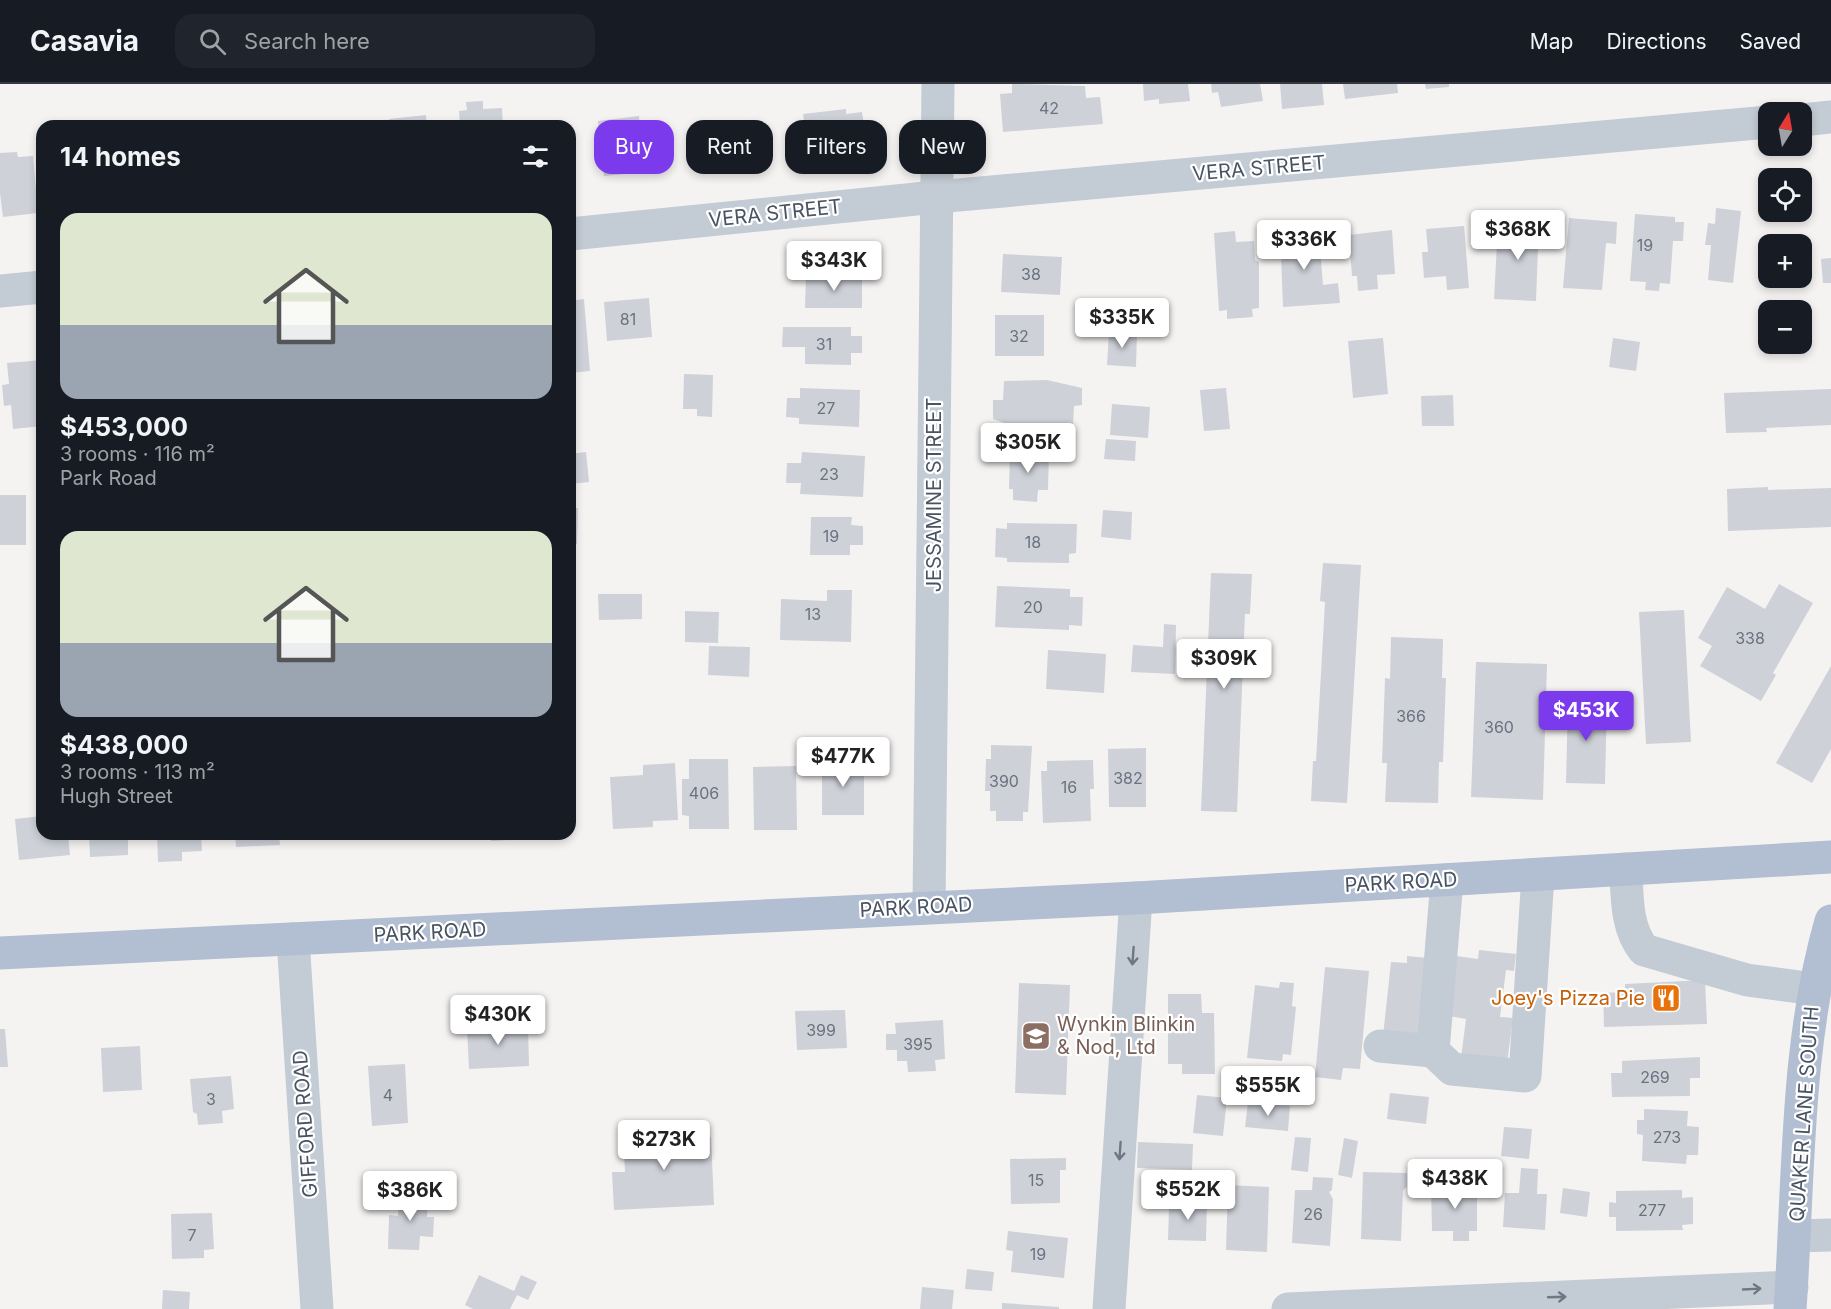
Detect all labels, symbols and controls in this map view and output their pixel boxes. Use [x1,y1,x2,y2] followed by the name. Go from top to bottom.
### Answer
[175,14,595,68] search box
[30,24,139,58] text: Casavia
[196,25,229,58] icon: search
[244,28,370,54] text: Search here
[1530,29,1573,54] text: Map
[1606,29,1707,54] text: Directions
[1740,29,1801,54] text: Saved
[1039,98,1059,118] house number: 42
[1758,102,1812,156] north arrow
[1758,102,1812,354] map controls
[594,120,674,174] chip: Buy
[686,120,773,174] chip: Rent
[785,120,887,174] chip: Filters
[899,120,986,174] chip: New
[519,140,552,173] icon: filters
[60,141,181,172] text: 14 homes
[1191,150,1327,186] street label: VERA STREET
[1758,168,1812,222] button: locate
[707,194,843,232] street label: VERA STREET
[1476,210,1560,261] pin: $368K
[1485,217,1551,241] text: $368K
[1262,220,1346,271] pin: $336K
[1271,227,1337,251] text: $336K
[1758,234,1812,288] button: +
[1637,235,1653,255] house number: 19
[792,241,876,292] pin: $343K
[801,248,867,272] text: $343K
[252,252,360,360] icon: home
[1021,264,1041,284] house number: 38
[1080,298,1164,349] pin: $335K
[1758,300,1812,354] button: −
[1089,305,1155,329] text: $335K
[620,309,636,329] house number: 81
[1009,326,1029,346] house number: 32
[816,334,832,354] house number: 31
[817,398,835,418] house number: 27
[922,398,946,592] street label: JESSAMINE STREET
[60,411,188,442] text: $453,000
[986,423,1070,474] pin: $305K
[995,430,1061,454] text: $305K
[60,442,215,466] text: 3 rooms · 116 m²
[819,464,839,484] house number: 23
[60,466,157,490] text: Park Road
[823,526,839,546] house number: 19
[1025,532,1041,552] house number: 18
[252,570,360,678] icon: home
[1023,597,1043,617] house number: 20
[805,604,821,624] house number: 13
[1735,628,1765,648] house number: 338
[1182,639,1266,690] pin: $309K
[1191,646,1257,670] text: $309K
[1544,691,1628,742] pin: $453K
[1553,698,1619,722] text: $453K
[1396,706,1426,726] house number: 366
[1484,717,1514,737] house number: 360
[60,729,188,760] text: $438,000
[801,737,885,788] pin: $477K
[811,744,875,768] text: $477K
[60,760,215,784] text: 3 rooms · 113 m²
[1113,768,1143,788] house number: 382
[989,771,1019,791] house number: 390
[1061,777,1077,797] house number: 16
[689,783,719,803] house number: 406
[60,784,173,808] text: Hugh Street
[1344,867,1458,897] street label: PARK ROAD
[859,892,973,922] street label: PARK ROAD
[373,917,487,947] street label: PARK ROAD
[1127,946,1138,966] one-way arrow
[1650,982,1682,1014] restaurant icon: Joey's Pizza Pie
[1491,986,1645,1010] place label: Joey's Pizza Pie
[456,995,540,1046] pin: $430K
[464,1002,532,1026] text: $430K
[1784,1005,1824,1223] street label: QUAKER LANE SOUTH
[1057,1012,1195,1059] place label: Wynkin Blinkin & Nod, Ltd
[806,1020,836,1040] house number: 399
[1020,1020,1052,1052] school or university icon: Wynkin Blinkin & Nod, Ltd
[903,1034,933,1054] house number: 395
[288,1049,322,1199] street label: GIFFORD ROAD
[1226,1066,1310,1117] pin: $555K
[1640,1067,1670,1087] house number: 269
[1235,1073,1301,1097] text: $555K
[383,1085,393,1105] house number: 4
[206,1089,216,1109] house number: 3
[622,1120,706,1171] pin: $273K
[632,1127,696,1151] text: $273K
[1653,1127,1681,1147] house number: 273
[1114,1140,1125,1160] one-way arrow
[1413,1159,1497,1210] pin: $438K
[1422,1166,1488,1190] text: $438K
[1028,1170,1044,1190] house number: 15
[1146,1170,1230,1221] pin: $552K
[368,1171,452,1222] pin: $386K
[1155,1177,1221,1201] text: $552K
[377,1178,443,1202] text: $386K
[1638,1200,1666,1220] house number: 277
[1303,1204,1323,1224] house number: 26
[187,1225,197,1245] house number: 7
[1030,1244,1046,1264] house number: 19
[1741,1283,1761,1294] one-way arrow
[1546,1292,1566,1303] one-way arrow

